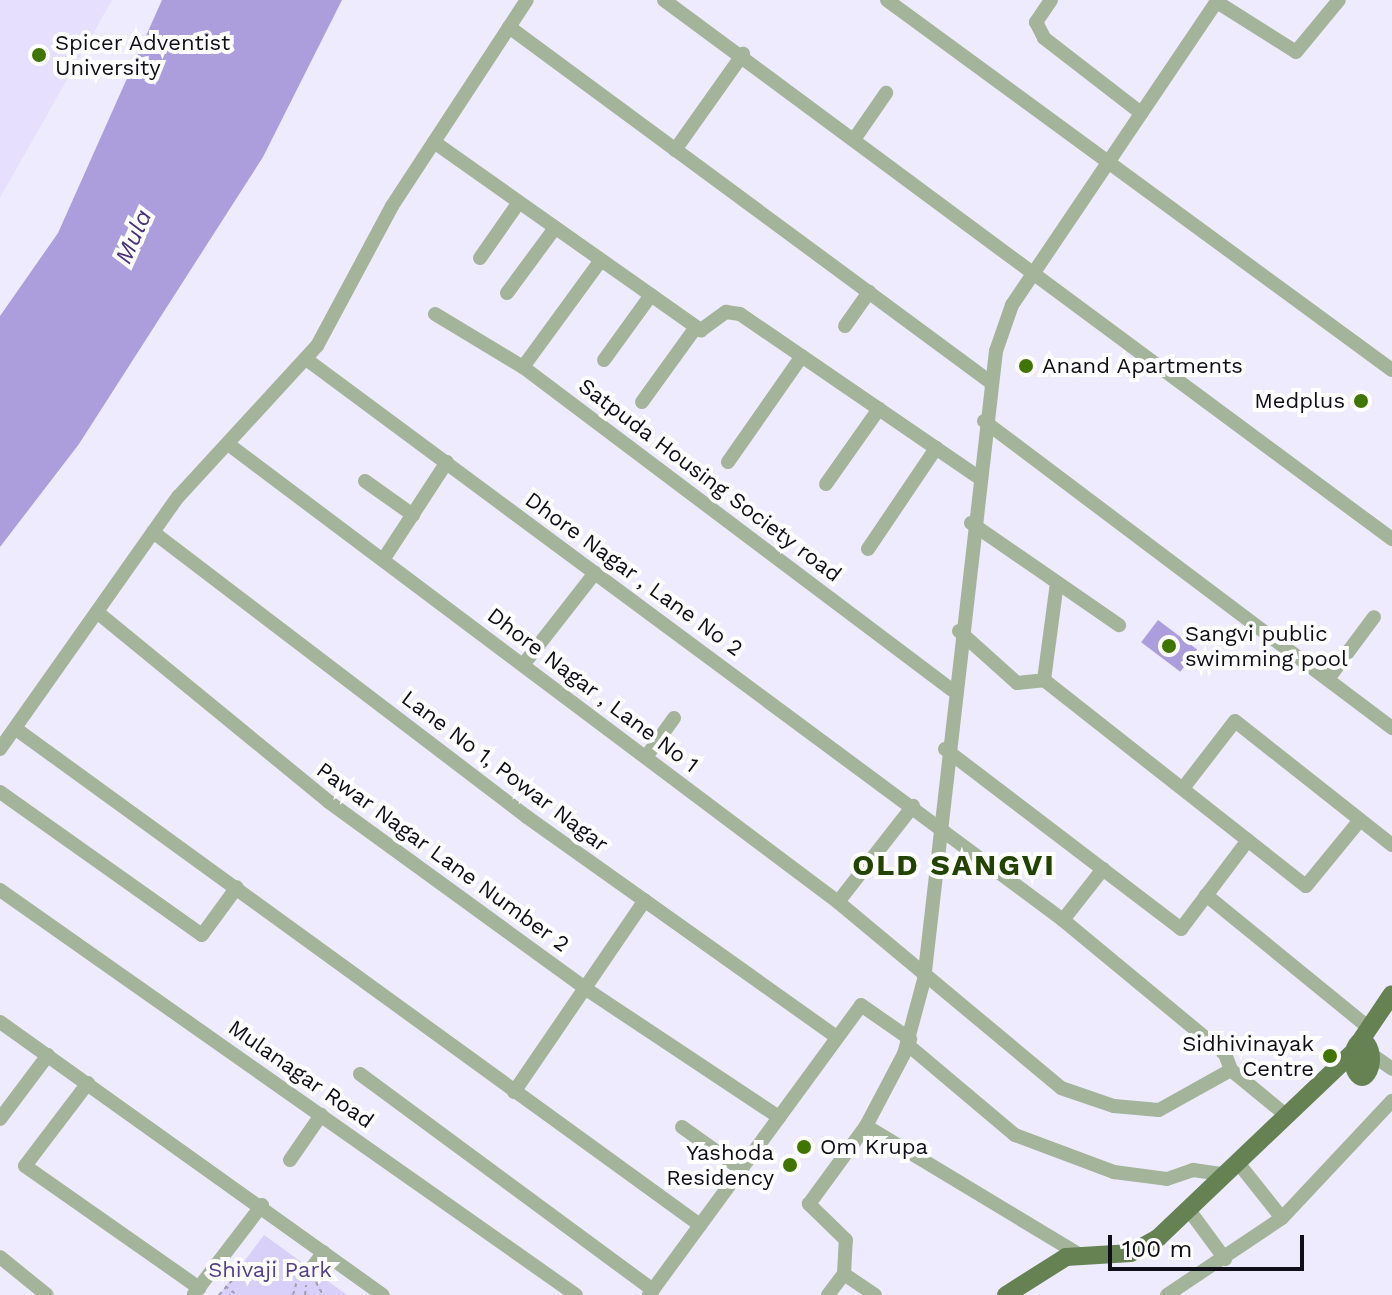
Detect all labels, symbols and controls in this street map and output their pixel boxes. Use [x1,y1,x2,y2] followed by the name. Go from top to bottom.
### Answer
[55,29,232,80] place label: Spicer Adventist University
[30,46,48,64] marker: Spicer Adventist University
[109,206,159,268] water label: Mula
[1042,353,1244,379] place label: Anand Apartments
[1017,357,1035,375] marker: Anand Apartments
[573,372,847,588] street label: Satpuda Housing Society road
[1254,388,1345,414] place label: Medplus
[1352,392,1370,410] marker: Medplus
[520,486,748,662] street label: Dhore Nagar , Lane No 2
[482,602,704,778] street label: Dhore Nagar , Lane No 1
[1185,620,1348,672] place label: Sangvi public swimming pool
[1160,637,1178,655] marker: Sangvi public swimming pool
[396,684,614,858] street label: Lane No 1, Powar Nagar
[311,756,575,958] street label: Pawar Nagar Lane Number 2
[852,847,1056,883] district label: OLD SANGVI
[223,1014,379,1134] street label: Mulanagar Road
[1182,1030,1314,1082] place label: Sidhivinayak Centre
[1321,1047,1339,1065] marker: Sidhivinayak Centre
[820,1134,928,1160] place label: Om Krupa
[795,1138,813,1156] marker: Om Krupa
[666,1139,774,1190] place label: Yashoda Residency
[781,1156,799,1174] marker: Yashoda Residency
[1112,1219,1308,1269] scale bar
[1122,1235,1192,1263] text: 100 m
[208,1257,332,1283] park label: Shivaji Park

